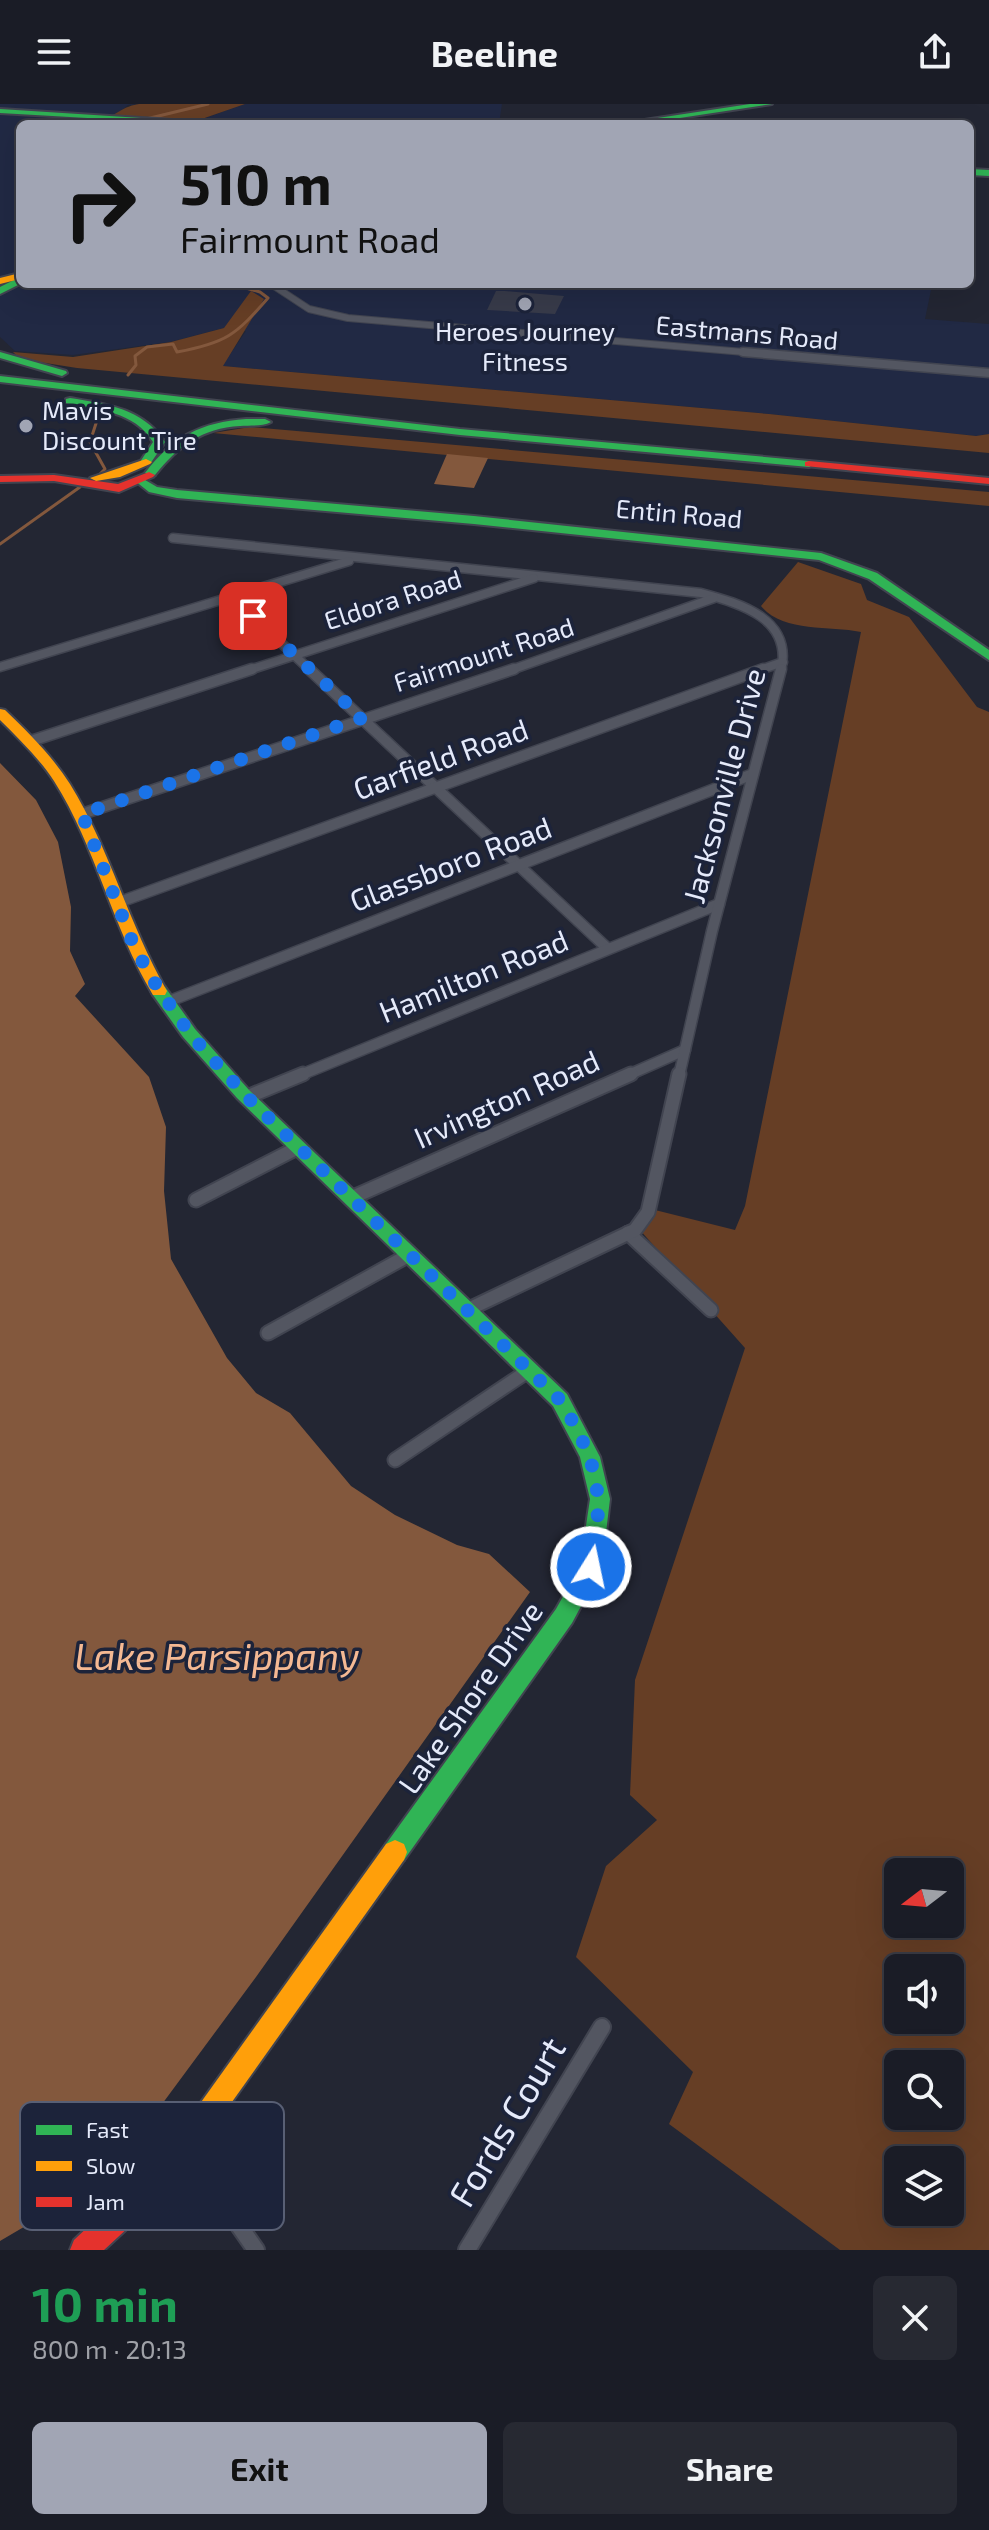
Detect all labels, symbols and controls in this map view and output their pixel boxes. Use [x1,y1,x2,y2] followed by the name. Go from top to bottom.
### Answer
[32,30,76,74] icon: menu
[913,30,957,74] icon: share
[431,31,558,74] text: Beeline
[180,149,332,216] text: 510 m
[48,152,152,256] icon: right
[180,217,440,260] text: Fairmount Road
[516,295,534,313] marker: Heroes Journey Fitness
[655,308,840,355] street label: Eastmans Road
[435,315,615,376] place label: Heroes Journey Fitness
[42,394,197,455] place label: Mavis Discount Tire
[17,417,35,435] marker: Mavis Discount Tire
[615,492,744,533] street label: Entin Road
[320,562,465,635] street label: Eldora Road
[219,582,287,650] pin
[231,594,275,638] icon: arrive
[390,610,578,697] street label: Fairmount Road
[674,664,772,907] street label: Jacksonville Drive
[348,710,533,806] street label: Garfield Road
[344,808,556,918] street label: Glassboro Road
[373,921,573,1029] street label: Hamilton Road
[408,1041,604,1155] street label: Irvington Road
[549,1525,633,1609] position arrow
[390,1594,549,1800] street label: Lake Shore Drive
[74,1632,360,1678] water label: Lake Parsippany
[884,1858,964,1938] north arrow
[884,1858,964,2226] map controls
[884,1954,964,2034] button: sound
[438,2029,573,2214] street label: Fords Court
[884,2050,964,2130] button: search
[20,2102,284,2230] legend
[86,2116,129,2142] text: Fast
[884,2146,964,2226] button: layers
[86,2152,135,2178] text: Slow
[86,2188,125,2214] text: Jam
[32,2274,178,2332] text: 10 min
[873,2276,957,2360] button: close
[32,2333,187,2364] text: 800 m · 20:13
[32,2422,487,2514] button: Exit
[503,2422,957,2514] button: Share

